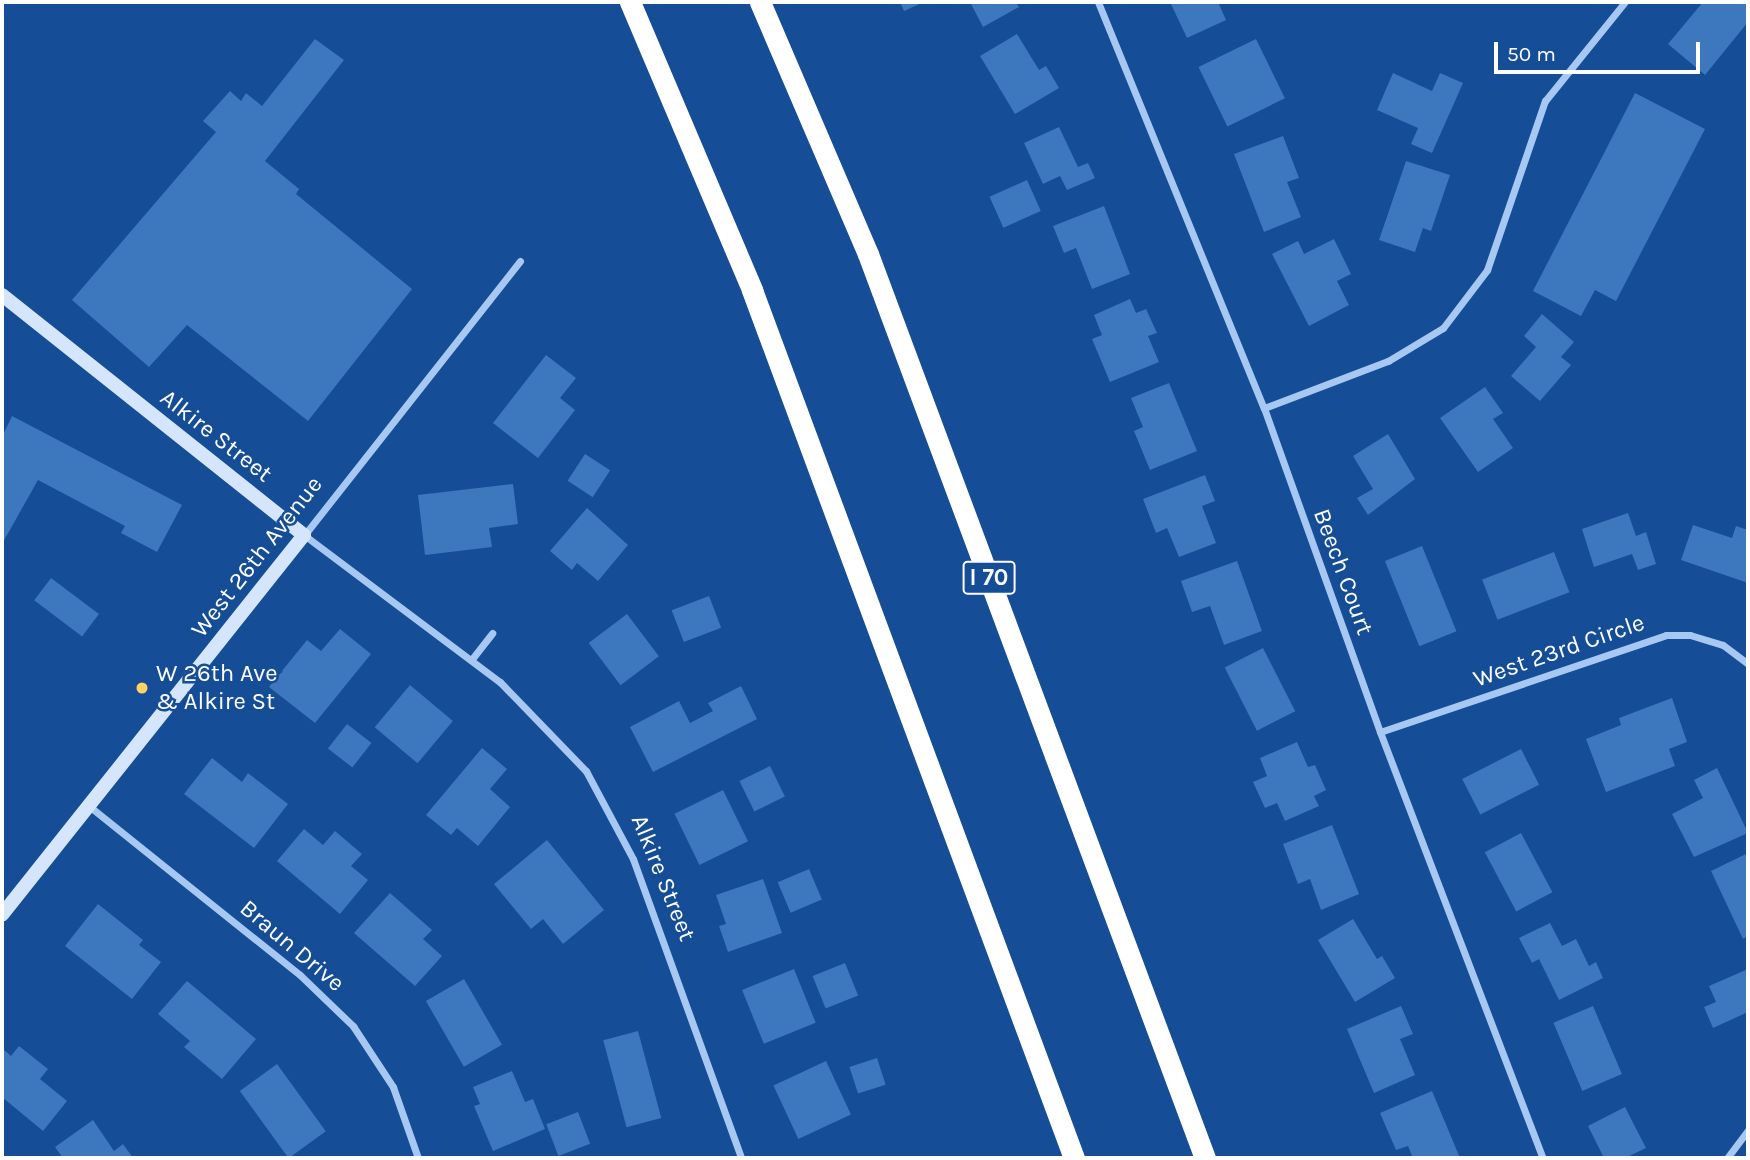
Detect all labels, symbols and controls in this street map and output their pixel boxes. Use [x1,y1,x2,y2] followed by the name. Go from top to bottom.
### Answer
[1498,28,1704,72] scale bar
[1507,42,1556,66] text: 50 m
[154,383,278,489] street label: Alkire Street
[185,471,329,643] street label: West 26th Avenue
[1307,505,1379,639] street label: Beech Court
[961,558,1017,598] road number: I 70
[1470,608,1648,694] street label: West 23rd Circle
[156,660,278,716] place label: W 26th Ave & Alkire St
[134,680,150,696] marker: W 26th Ave & Alkire St
[625,811,701,945] street label: Alkire Street
[234,894,350,998] street label: Braun Drive

